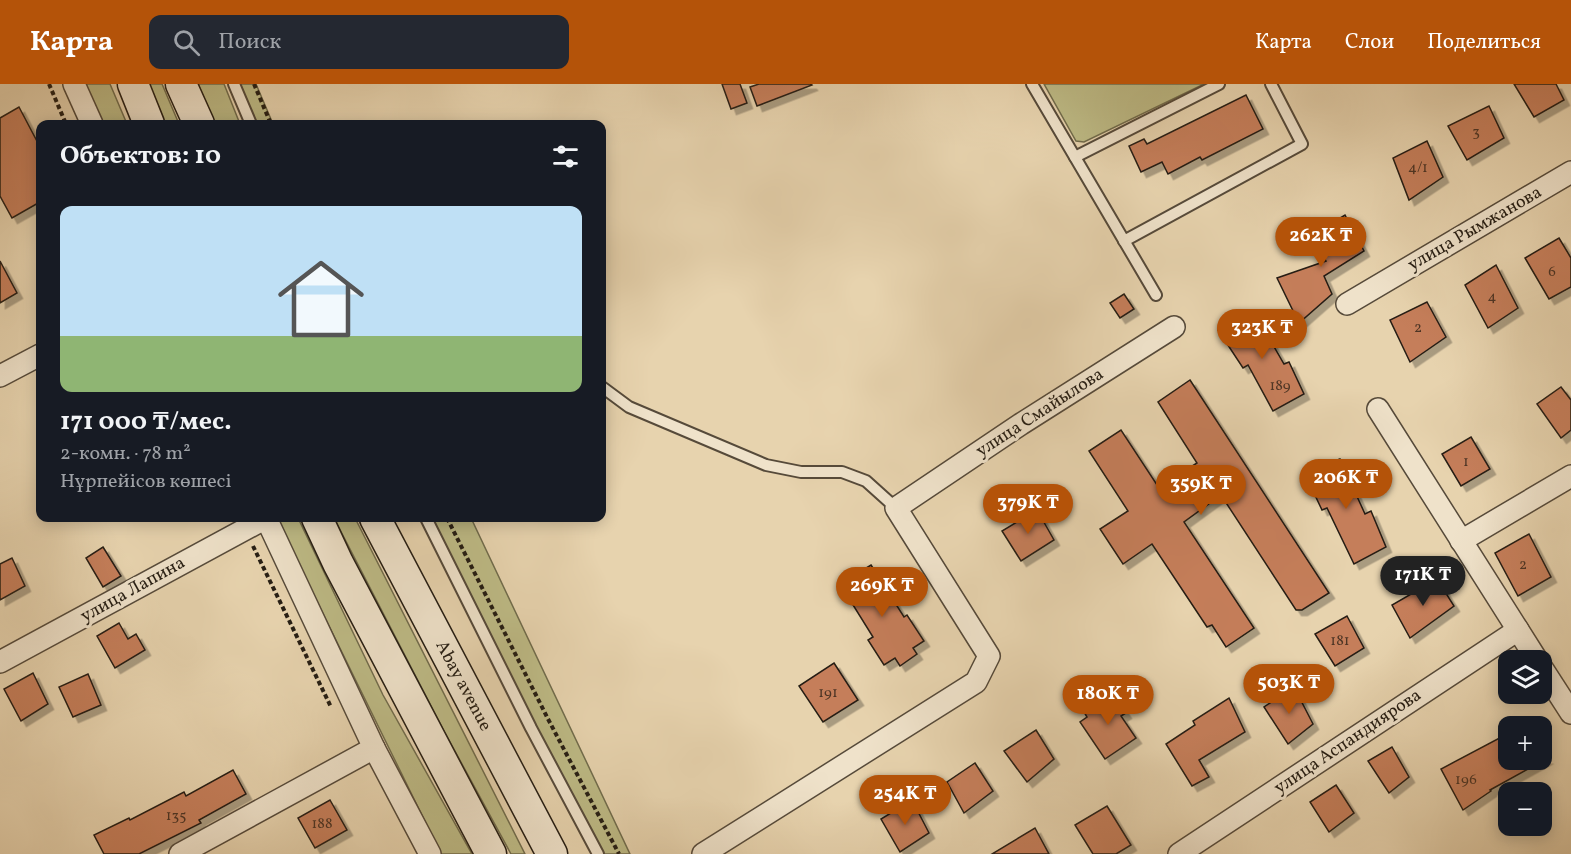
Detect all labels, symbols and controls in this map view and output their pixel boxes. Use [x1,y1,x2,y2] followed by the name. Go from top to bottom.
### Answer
[149,15,569,69] search box
[30,23,113,62] text: Карта
[170,26,203,59] icon: search
[218,27,281,58] text: Поиск
[1255,28,1312,57] text: Карта
[1345,28,1394,57] text: Слои
[1427,28,1541,57] text: Поделиться
[1472,122,1480,143] house number: 3
[60,138,221,174] text: Объектов: 10
[549,140,582,173] icon: filters
[1408,158,1428,179] house number: 4/1
[1403,180,1547,278] street label: улица Рымжанова
[1272,217,1370,268] pin: 262K ₸
[1289,222,1353,250] text: 262K ₸
[267,245,375,353] icon: home
[1548,262,1556,283] house number: 6
[1488,287,1497,308] house number: 4
[1213,309,1311,360] pin: 323K ₸
[1231,314,1293,342] text: 323K ₸
[1414,318,1422,339] house number: 2
[971,362,1109,464] street label: улица Смайылова
[1269,376,1291,397] house number: 189
[60,404,232,440] text: 171 000 ₸/мес.
[60,440,191,468] text: 2-комн. · 78 m²
[1463,452,1469,473] house number: 1
[1297,459,1395,510] pin: 206K ₸
[1313,464,1379,492] text: 206K ₸
[1152,465,1250,516] pin: 359K ₸
[60,468,232,496] text: Нұрпейісов көшесі
[1170,470,1232,498] text: 359K ₸
[979,484,1077,535] pin: 379K ₸
[997,489,1059,517] text: 379K ₸
[76,551,190,629] street label: улица Лапина
[1519,555,1527,576] house number: 2
[1374,556,1472,607] pin: 171K ₸
[1394,561,1452,589] text: 171K ₸
[833,567,931,618] pin: 269K ₸
[850,572,914,600] text: 269K ₸
[1330,631,1350,652] house number: 181
[429,636,497,736] street label: Abay avenue
[1498,650,1552,836] map controls
[1498,650,1552,704] button: layers
[1240,664,1338,715] pin: 503K ₸
[1257,669,1321,697] text: 503K ₸
[1059,675,1157,726] pin: 180K ₸
[1077,680,1139,708] text: 180K ₸
[818,683,838,704] house number: 191
[1269,683,1427,801] street label: улица Аспандиярова
[1498,716,1552,770] button: +
[1455,770,1477,791] house number: 196
[856,775,954,826] pin: 254K ₸
[873,780,937,808] text: 254K ₸
[1498,782,1552,836] button: −
[166,806,186,827] house number: 135
[311,814,333,835] house number: 188

